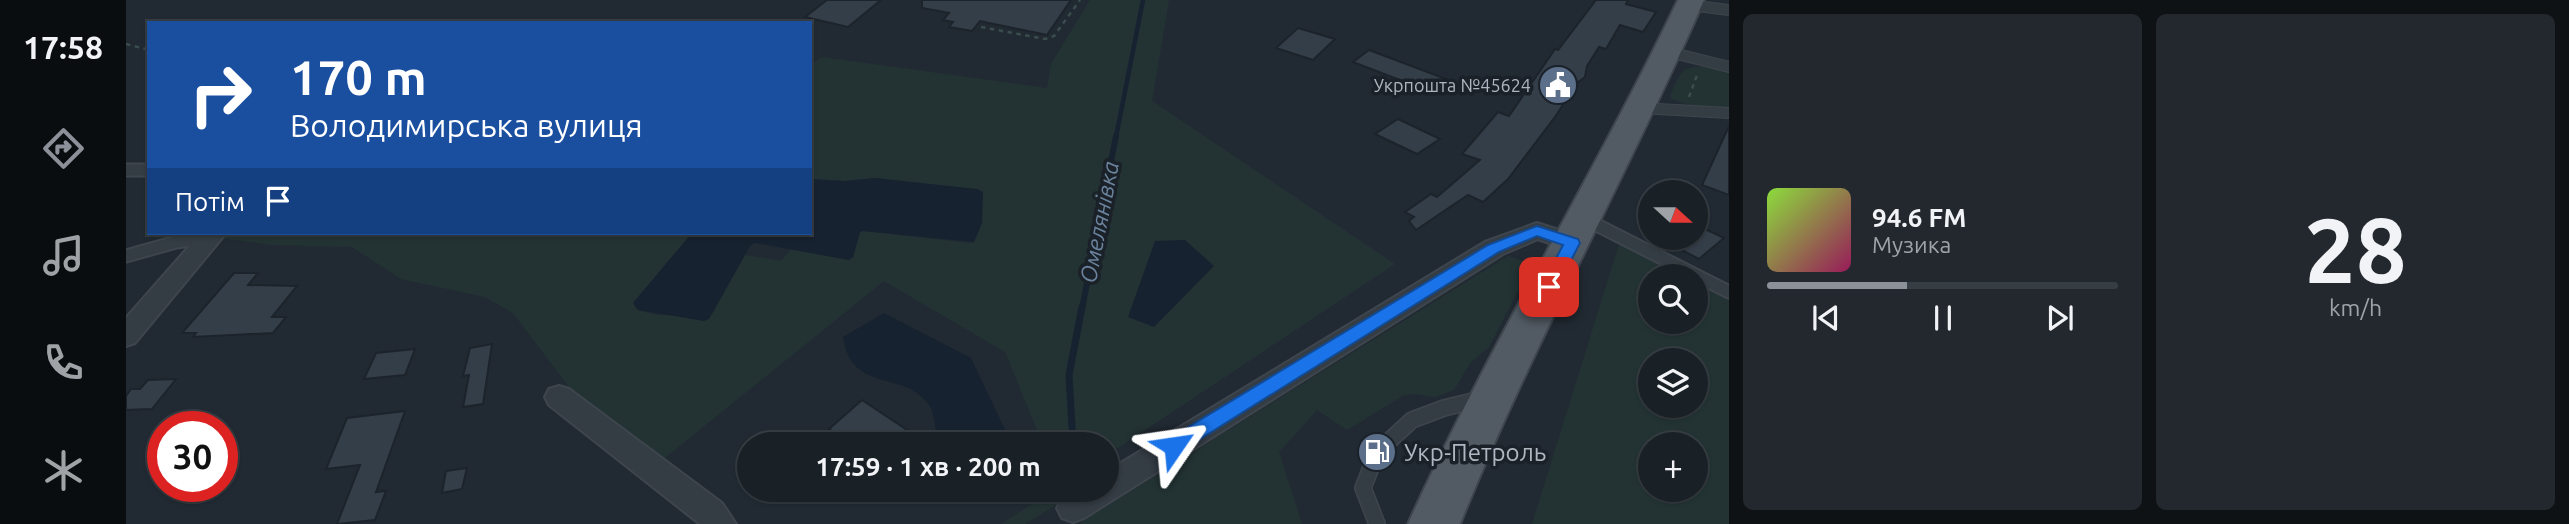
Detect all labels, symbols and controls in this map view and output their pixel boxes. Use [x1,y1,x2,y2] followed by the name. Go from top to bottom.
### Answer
[23,29,103,65] text: 17:58
[175,49,266,140] icon: right
[290,49,427,104] text: 170 m
[1537,64,1579,106] public building icon: Укрпошта №45624
[1374,75,1531,95] place label: Укрпошта №45624
[290,107,643,143] text: Володимирська вулиця
[39,124,88,173] icon: directions
[1075,159,1123,285] water label: Омелянівка
[1638,180,1708,250] north arrow
[1638,180,1708,502] map controls
[259,182,297,220] icon: arrive
[175,187,245,216] text: Потім
[2304,198,2407,300] text: 28
[1872,203,1966,232] text: 94.6 FM
[39,231,88,280] icon: music
[1872,232,1951,257] text: Музика
[1519,257,1579,317] pin
[1638,264,1708,334] button: search
[1530,268,1568,306] icon: arrive
[2329,295,2382,320] text: km/h
[1807,299,1845,337] icon: previous
[1924,299,1962,337] icon: pause
[2041,299,2079,337] icon: next
[39,338,88,387] icon: phone
[1638,348,1708,418] button: layers
[1137,409,1211,483] position arrow
[147,411,238,502] speed limit sign: 30
[1356,431,1398,473] fuel station icon: Укр-Петроль
[1638,432,1708,502] button: +
[1404,439,1546,466] place label: Укр-Петроль
[39,446,88,495] icon: climate
[815,452,1041,481] text: 17:59 · 1 хв · 200 m

